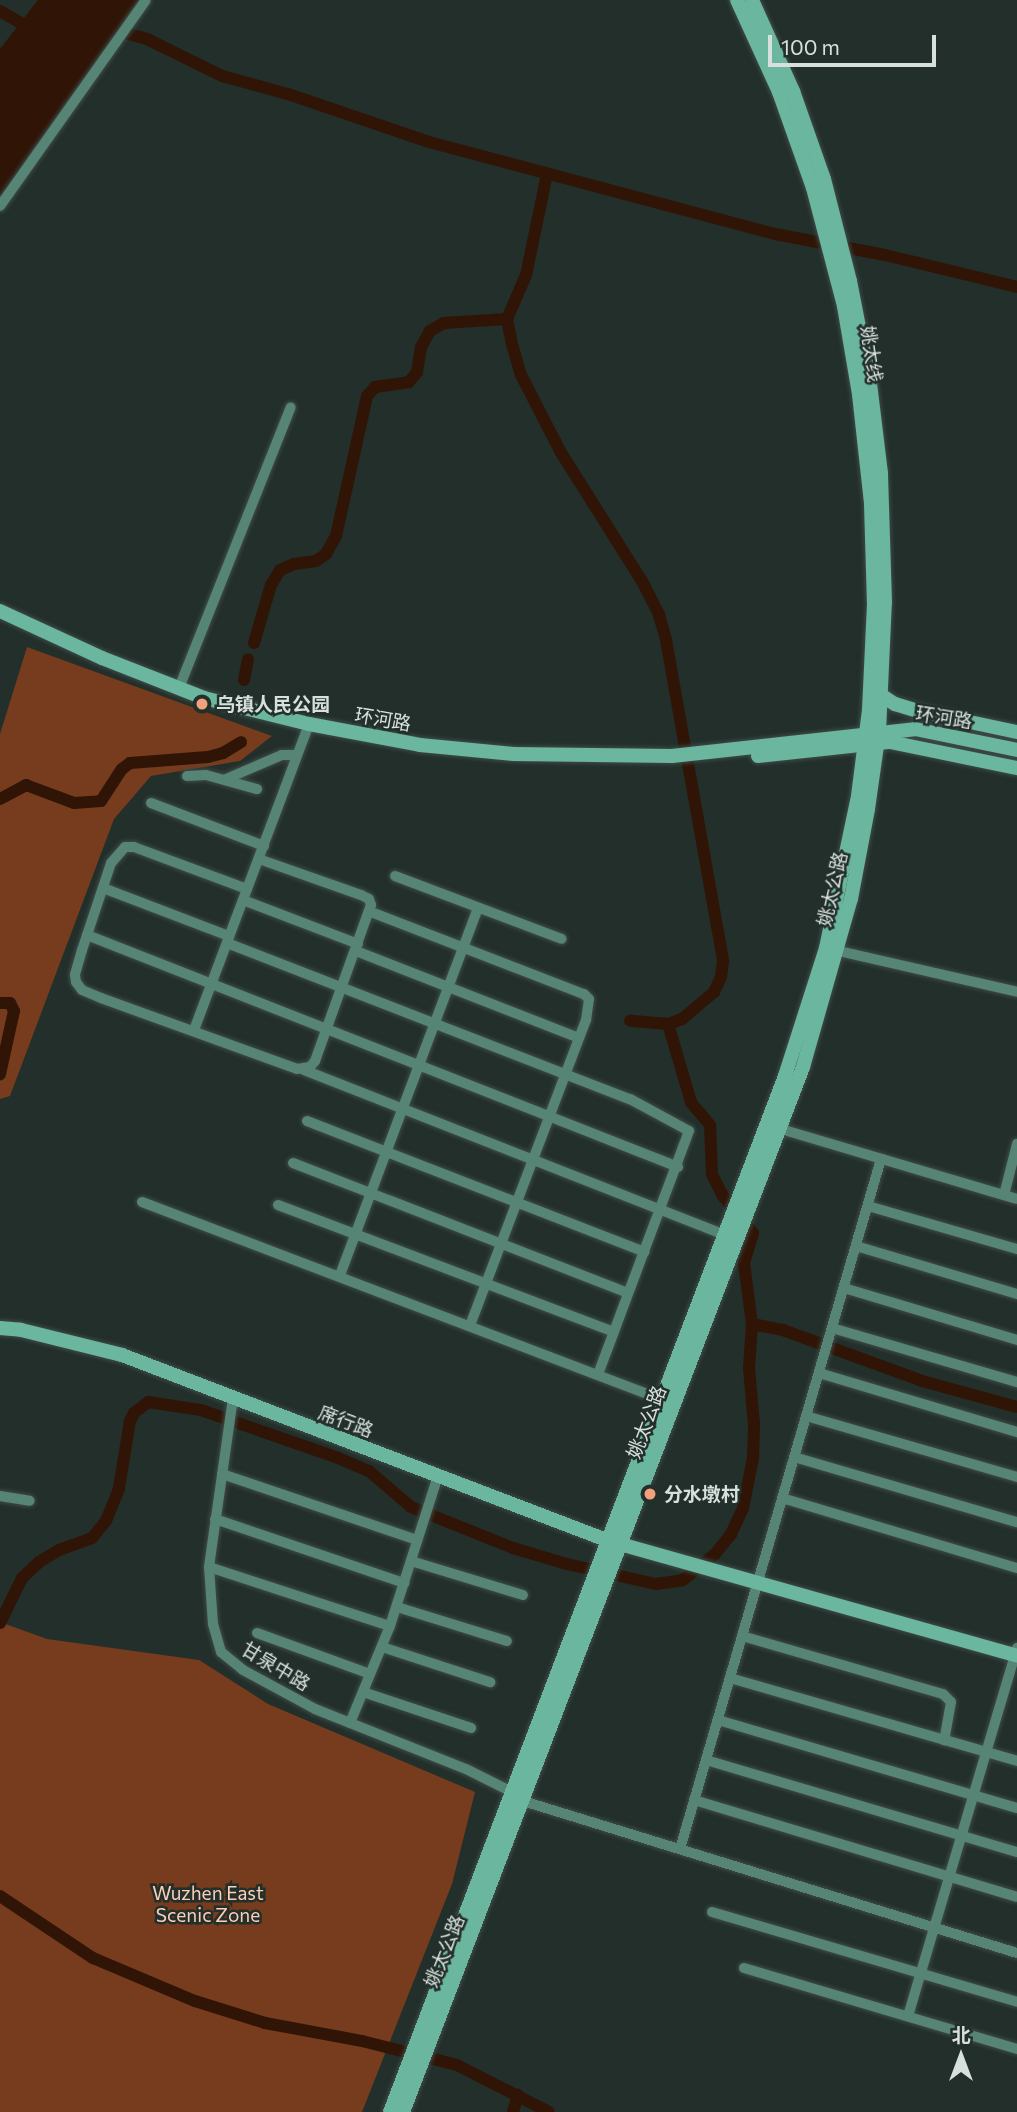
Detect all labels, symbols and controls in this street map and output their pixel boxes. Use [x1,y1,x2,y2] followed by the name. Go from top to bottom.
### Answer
[772,21,940,65] scale bar
[781,34,840,59] text: 100 m
[856,324,888,384] street label: 姚太线
[216,693,330,715] place label: 乌镇人民公园
[194,696,210,712] marker: 乌镇人民公园
[914,701,974,733] street label: 环河路
[353,703,413,735] street label: 环河路
[812,849,852,929] street label: 姚太公路
[622,1382,670,1462] street label: 姚太公路
[315,1400,377,1442] street label: 席行路
[664,1483,740,1505] place label: 分水墩村
[642,1486,658,1502] marker: 分水墩村
[238,1637,314,1695] street label: 甘泉中路
[152,1882,264,1926] park label: Wuzhen East Scenic Zone
[419,1911,469,1991] street label: 姚太公路
[926,2021,996,2091] north arrow
[951,2023,971,2046] text: 北

